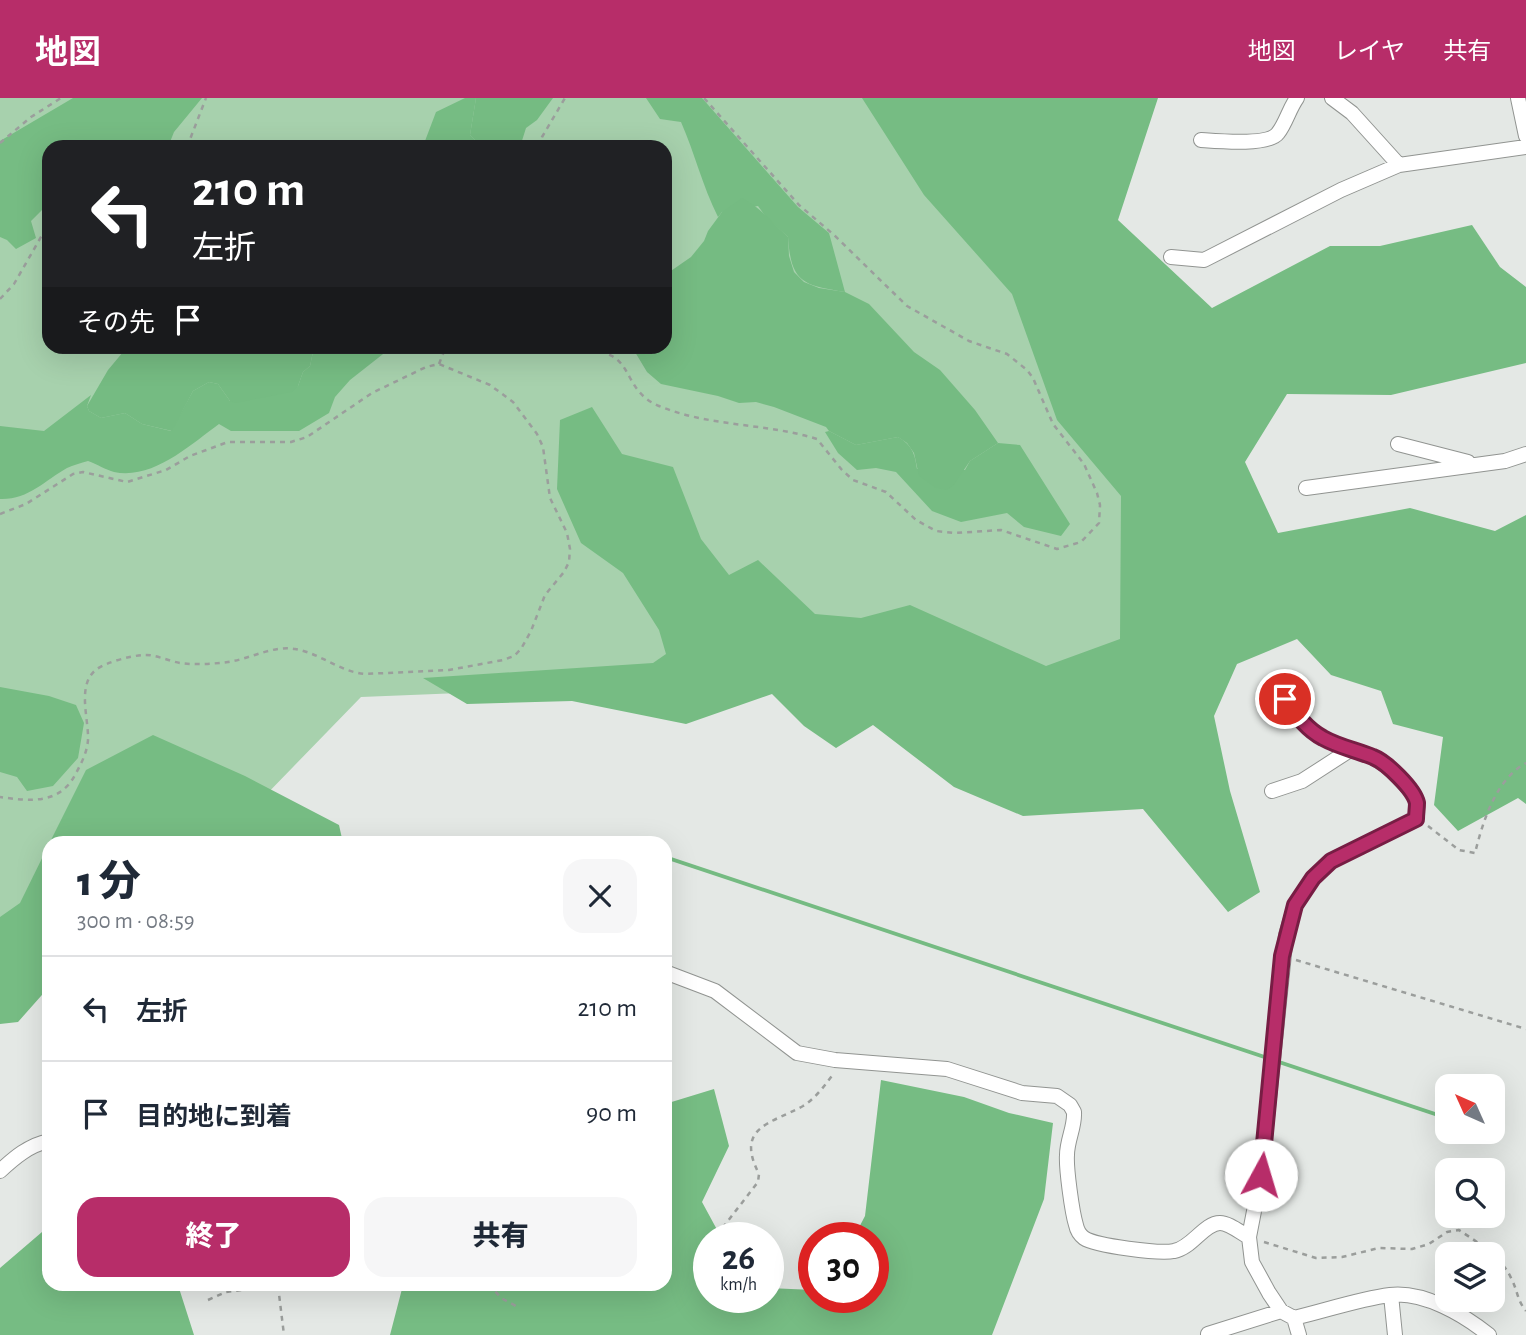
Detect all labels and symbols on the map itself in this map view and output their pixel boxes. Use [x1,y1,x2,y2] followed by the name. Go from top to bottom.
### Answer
[1255,669,1315,729] pin
[1435,1074,1505,1144] north arrow
[1224,1138,1298,1212] position arrow
[798,1222,889,1313] speed limit sign: 30

